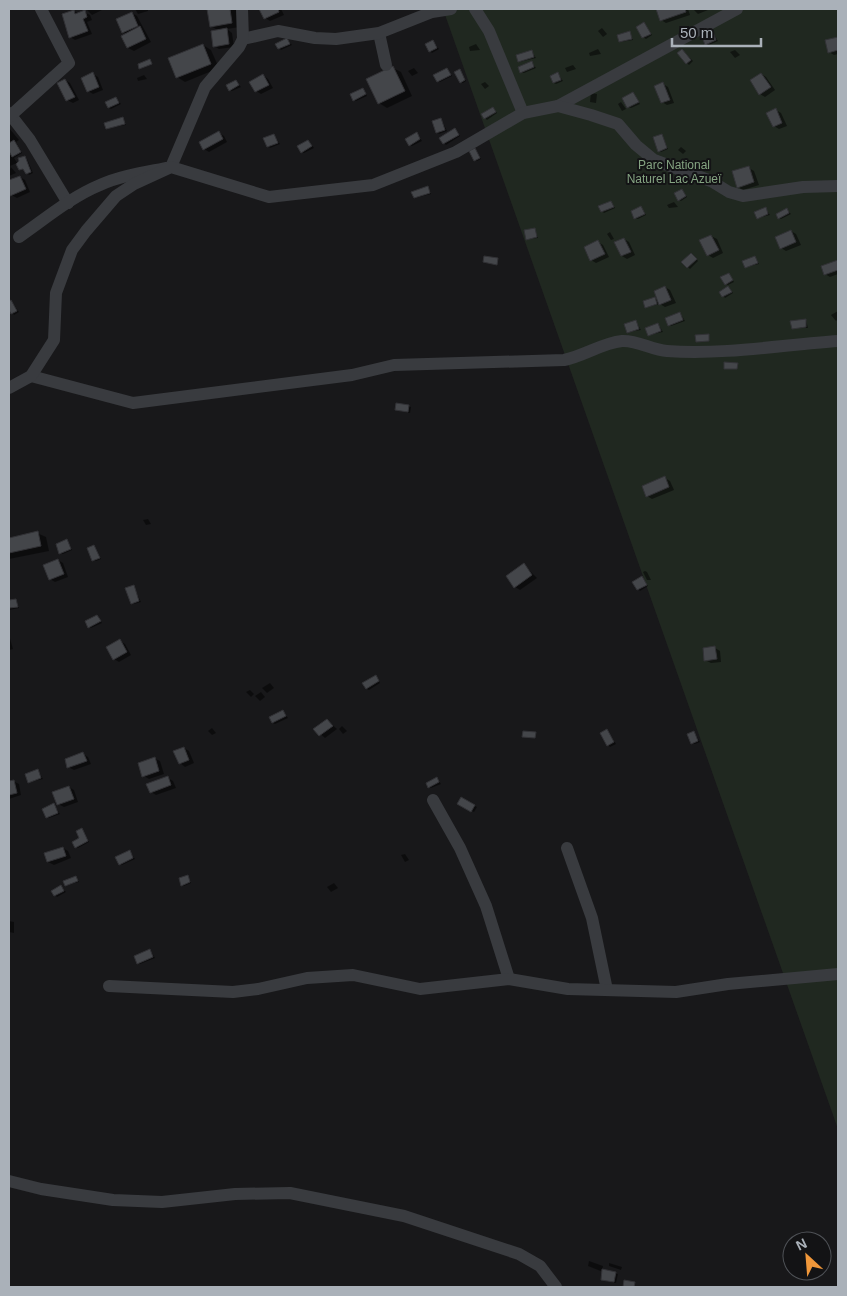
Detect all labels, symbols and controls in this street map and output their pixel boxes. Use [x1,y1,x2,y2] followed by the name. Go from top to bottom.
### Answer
[672,15,761,47] scale bar
[680,24,713,41] text: 50 m
[627,158,722,186] park label: Parc National Naturel Lac Azueï
[782,1231,832,1281] north arrow
[793,1235,809,1254] text: N

